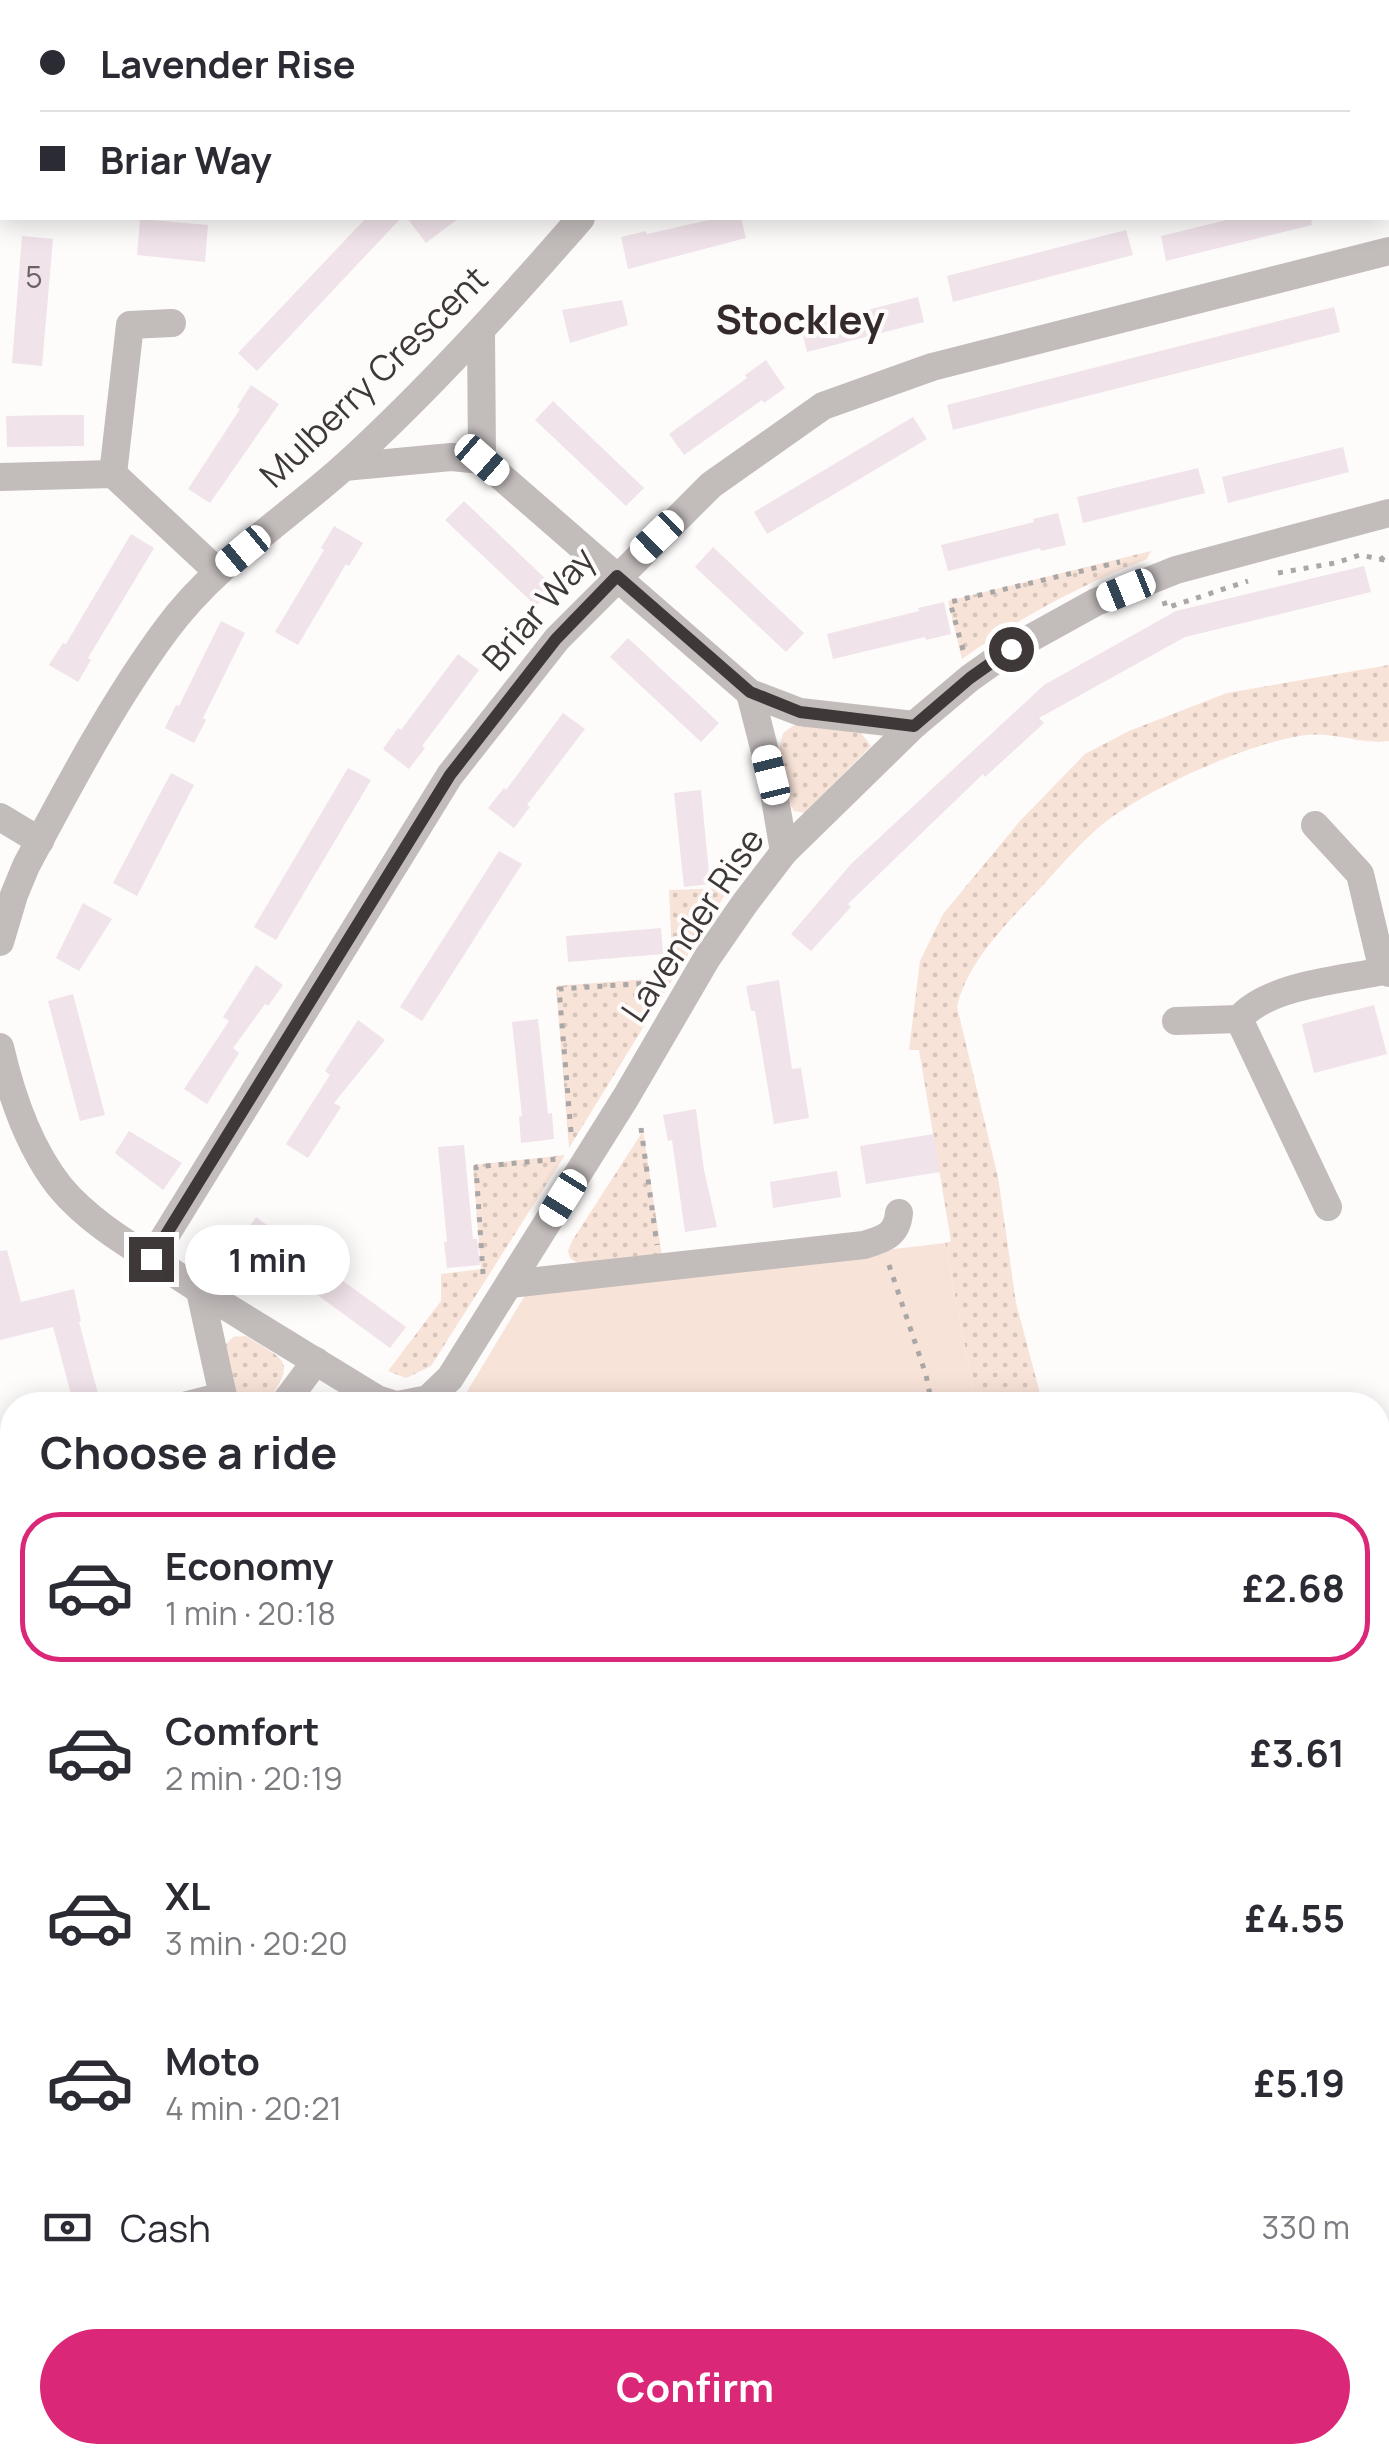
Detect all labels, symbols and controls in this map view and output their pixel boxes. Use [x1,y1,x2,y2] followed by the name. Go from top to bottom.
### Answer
[100,37,356,89] text: Lavender Rise
[100,133,272,185] text: Briar Way
[249,255,498,498] street label: Mulberry Crescent
[25,256,43,297] house number: 5
[715,291,885,346] district label: Stockley
[450,429,514,491] car
[625,505,689,569] car
[210,520,276,582] car
[471,536,605,680] street label: Briar Way
[1093,565,1159,615] car
[989,627,1034,672] route start
[749,742,793,808] car
[610,818,775,1031] street label: Lavender Rise
[534,1165,592,1231] car
[186,1224,351,1294] callout: 1 min
[129,1237,174,1282] route end
[228,1238,307,1282] text: 1 min
[40,1421,337,1483] text: Choose a ride
[165,1539,334,1591] text: Economy
[45,1542,135,1632] icon: car
[1242,1561,1345,1613] text: £2.68
[165,1591,336,1635] text: 1 min · 20:18
[165,1704,319,1756] text: Comfort
[45,1707,135,1797] icon: car
[1250,1726,1345,1778] text: £3.61
[165,1756,343,1800] text: 2 min · 20:19
[165,1869,210,1921] text: XL
[45,1872,135,1962] icon: car
[1245,1891,1345,1943] text: £4.55
[165,1921,348,1965] text: 3 min · 20:20
[165,2034,260,2086] text: Moto
[45,2037,135,2127] icon: car
[1254,2056,1345,2108] text: £5.19
[165,2086,342,2130] text: 4 min · 20:21
[40,2200,95,2255] icon: cash
[120,2201,211,2253] text: Cash
[1262,2205,1350,2249] text: 330 m
[40,2329,1350,2444] button: Confirm

